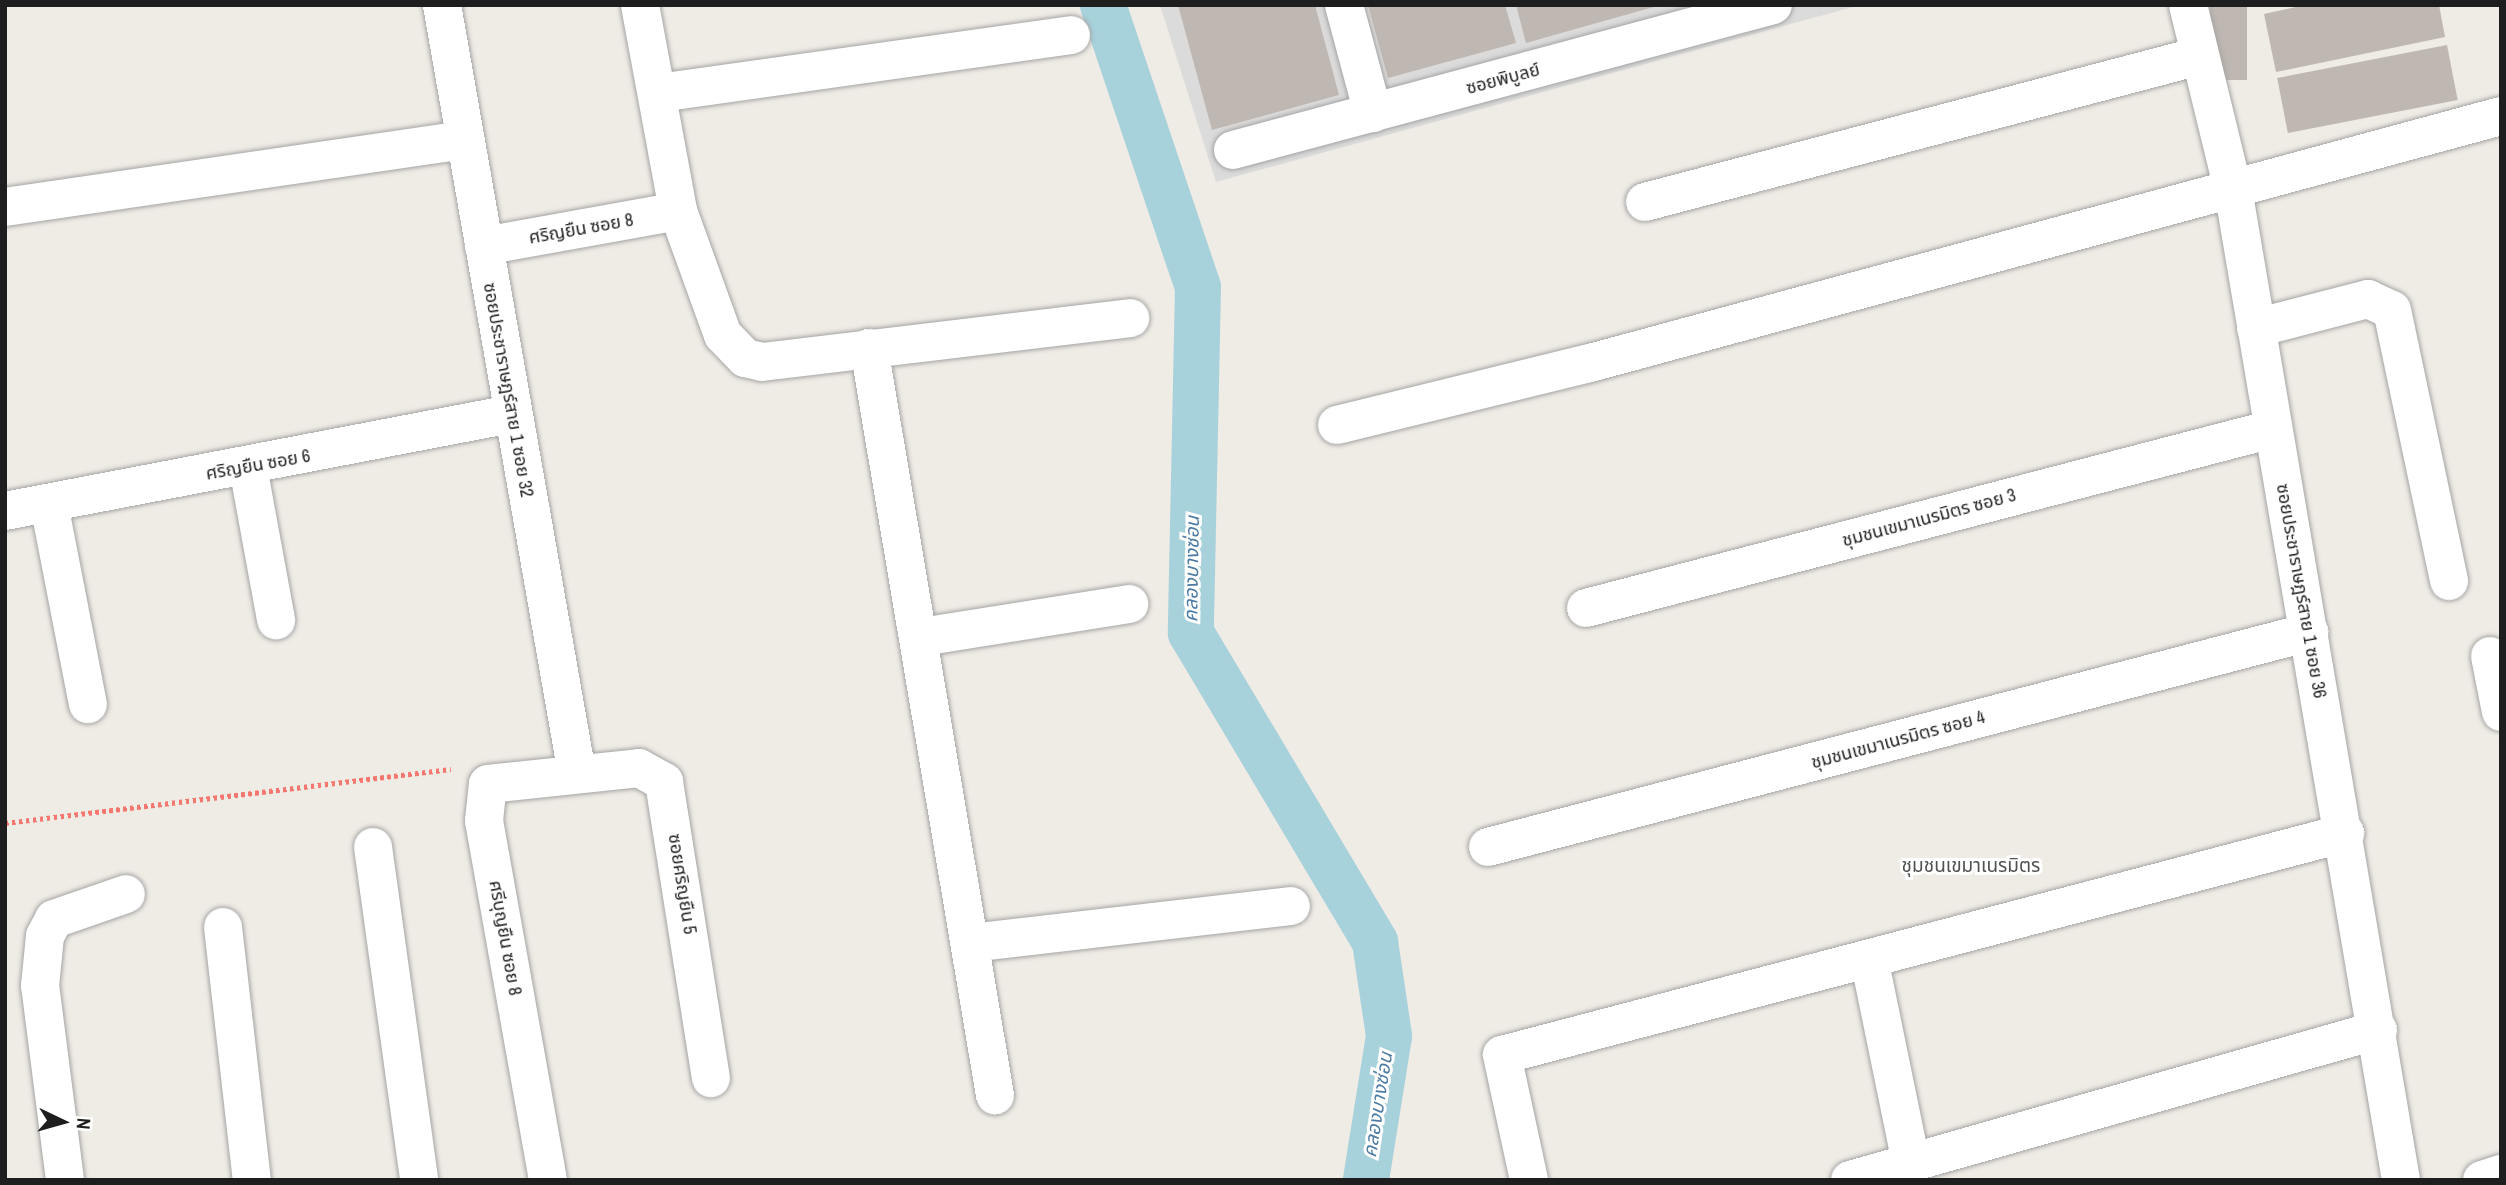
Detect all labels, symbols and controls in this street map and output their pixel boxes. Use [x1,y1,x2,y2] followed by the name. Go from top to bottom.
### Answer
[1464,59,1542,99] street label: ซอยพิบูลย์
[527,209,635,249] street label: ศริญยืน ซอย 8
[478,281,538,499] street label: ซอยประชาราษฎร์สาย 1 ซอย 32
[204,445,312,485] street label: ศริญยืน ซอย 6
[2271,482,2331,700] street label: ซอยประชาราษฎร์สาย 1 ซอย 36
[1840,484,2018,552] street label: ชุมชนเขมาเนรมิตร ซอย 3
[1180,516,1204,622] water label: คลองบางซ่อน
[1809,706,1987,774] street label: ชุมชนเขมาเนรมิตร ซอย 4
[663,832,701,936] street label: ซอยศริญยืน 5
[1902,855,2040,877] district label: ชุมชนเขมาเนรมิตร
[484,879,526,997] street label: ศรีบุญยืน ซอย 8
[1358,1051,1398,1159] water label: คลองบางซ่อน
[28,1087,98,1157] north arrow
[70,1117,97,1131] text: N

